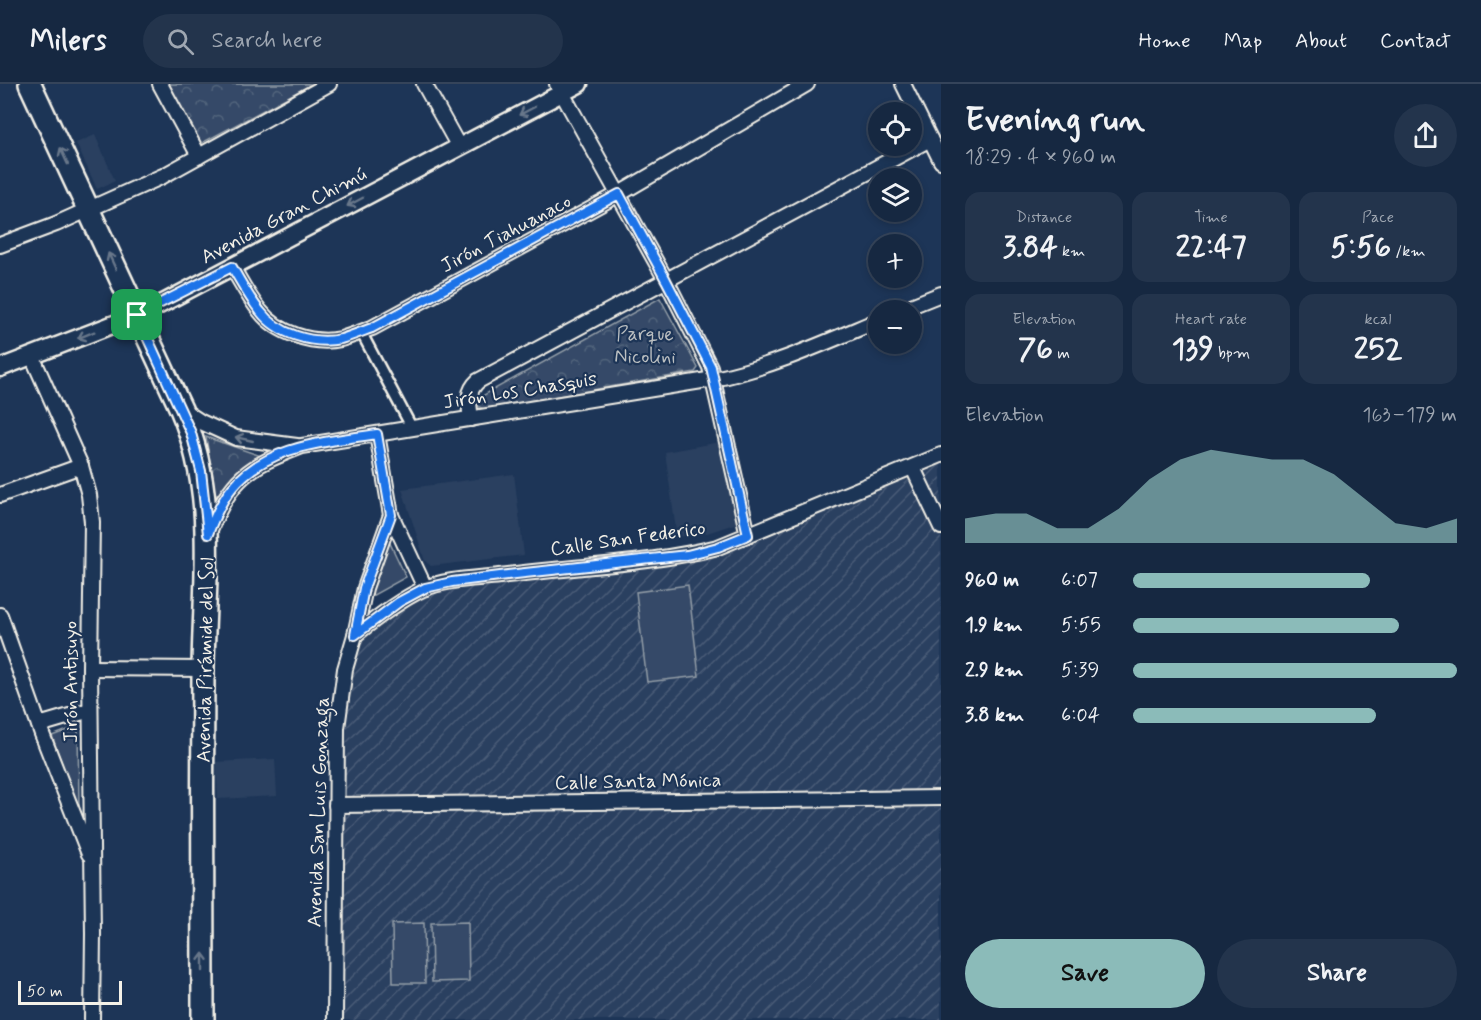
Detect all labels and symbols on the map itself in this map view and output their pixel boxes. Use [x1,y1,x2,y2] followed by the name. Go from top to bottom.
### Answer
[519,105,536,117] one-way arrow
[57,148,69,166] one-way arrow
[196,161,372,271] street label: Avenida Gran Chimú
[436,188,576,280] street label: Jirón Tiahuanaco
[346,197,364,208] one-way arrow
[105,252,117,270] one-way arrow
[111,289,162,340] pin
[614,321,676,371] park label: Parque Nicolini
[77,330,96,341] one-way arrow
[441,366,599,416] street label: Jirón Los Chasquis
[234,433,254,444] one-way arrow
[549,515,707,563] street label: Calle San Federico
[191,557,221,763] street label: Avenida Pirámide del Sol
[58,621,85,743] street label: Jirón Antisuyo
[301,696,339,928] street label: Avenida San Luis Gonzaga
[554,767,722,797] street label: Calle Santa Mónica
[197,952,209,972] one-way arrow
[18,978,122,1006] scale bar

